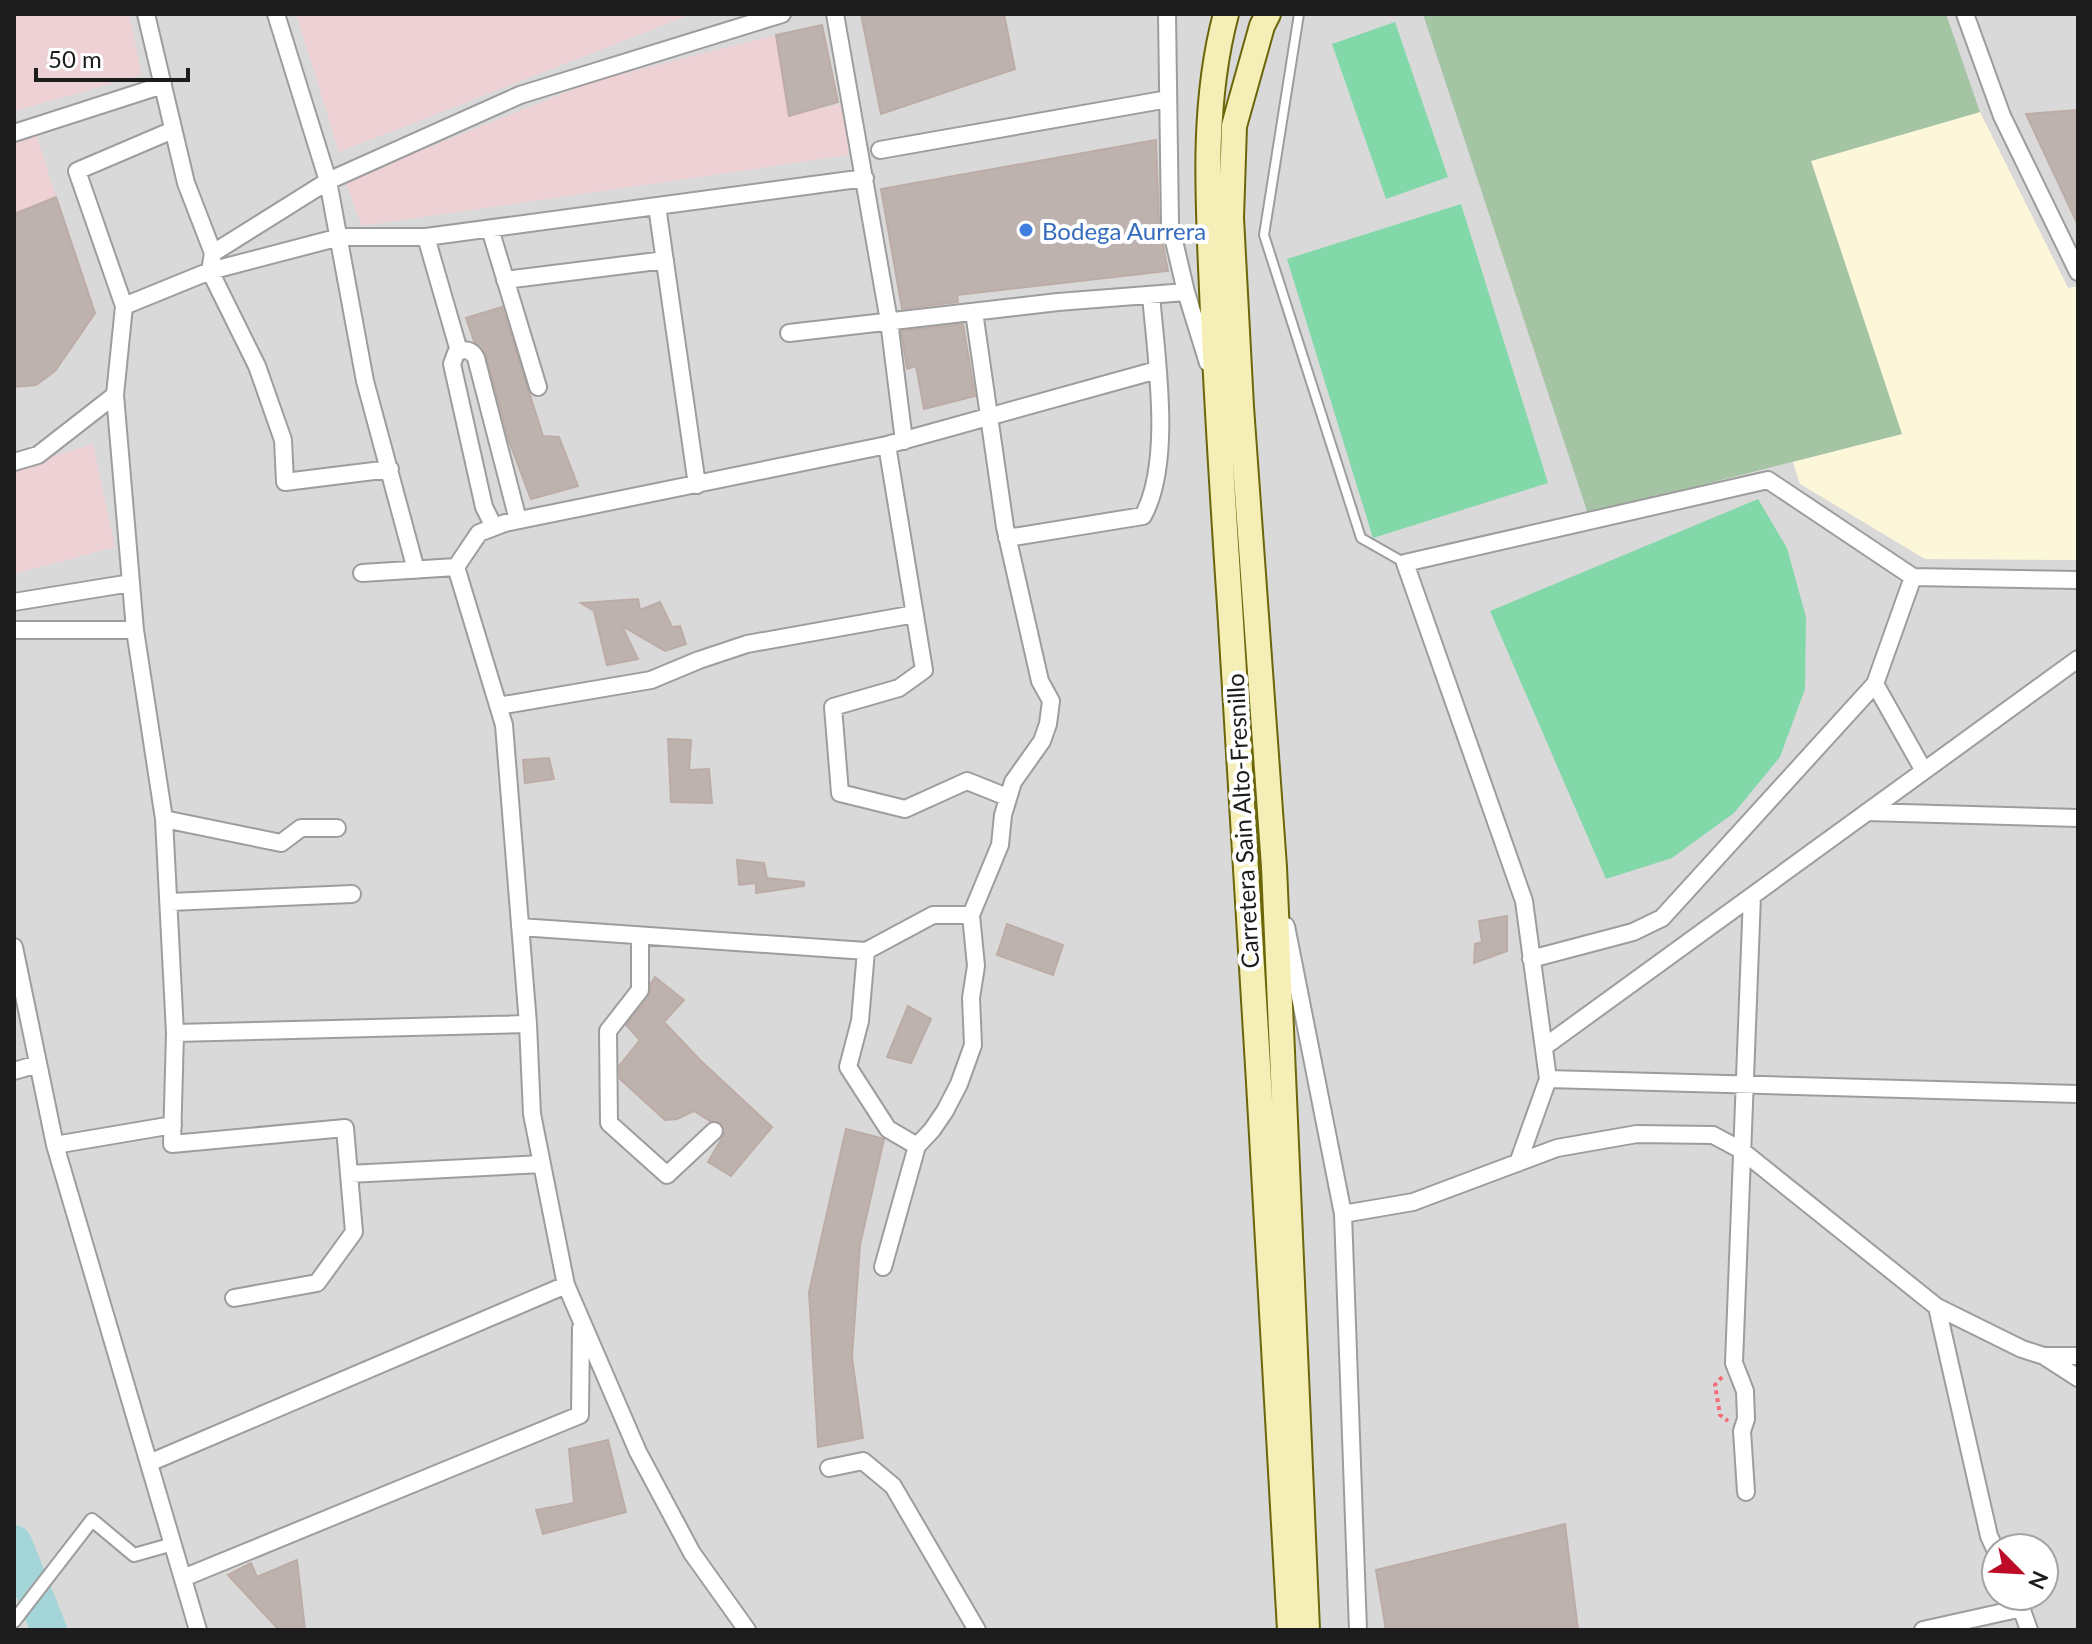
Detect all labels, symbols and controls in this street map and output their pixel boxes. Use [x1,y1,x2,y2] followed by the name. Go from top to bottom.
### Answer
[36,32,188,82] scale bar
[48,44,102,73] text: 50 m
[1042,216,1206,245] place label: Bodega Aurrera
[1017,221,1035,239] marker: Bodega Aurrera
[1220,673,1264,969] street label: Carretera Sain Alto-Fresnillo
[1980,1532,2060,1612] north arrow
[2023,1567,2055,1594] text: N

